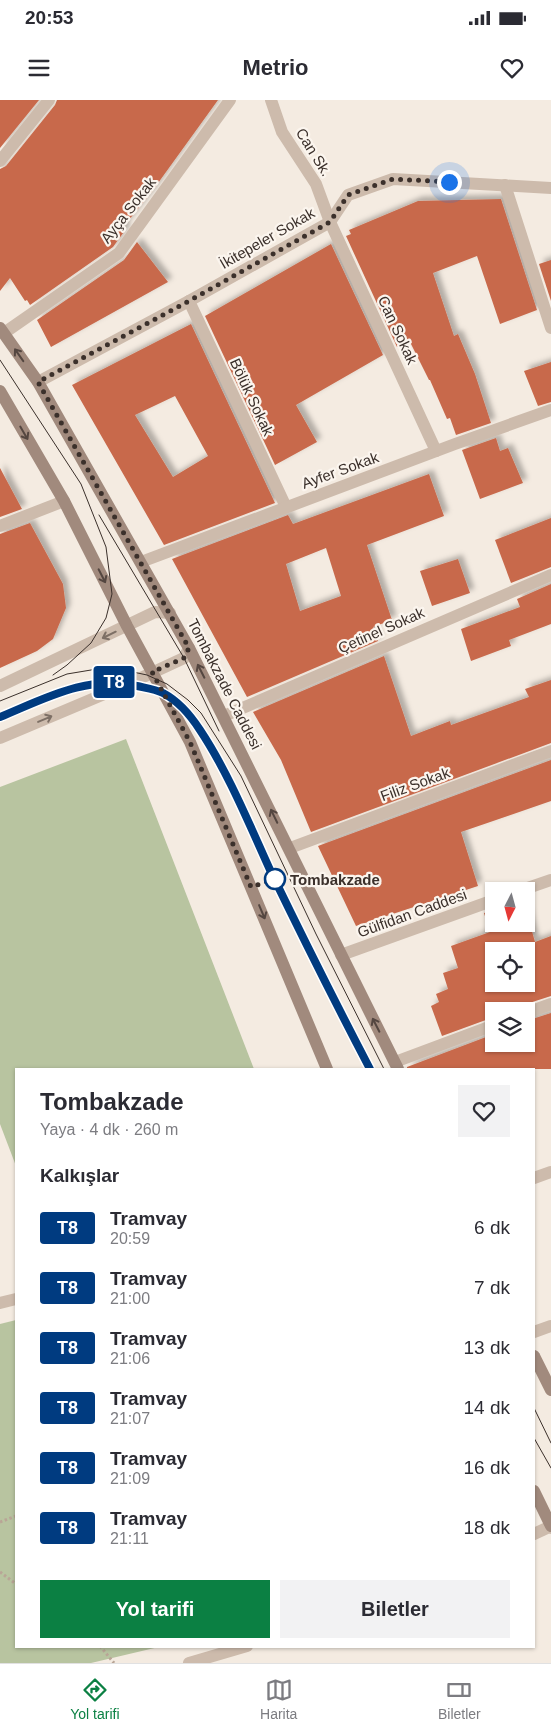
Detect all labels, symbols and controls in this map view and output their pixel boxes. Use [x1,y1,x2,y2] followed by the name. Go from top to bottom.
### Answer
[25,7,74,28] text: 20:53
[25,54,53,82] icon: menu
[498,54,526,82] icon: heart
[243,55,309,80] text: Metrio
[293,125,335,179] street label: Can Sk.
[437,170,462,195] your location
[97,173,159,246] street label: Ayça Sokak
[217,204,318,272] street label: İkitepeler Sokak
[375,293,421,367] street label: Can Sokak
[14,348,24,362] one-way arrow
[227,356,278,439] street label: Bölük Sokak
[20,426,30,440] one-way arrow
[299,448,381,492] street label: Ayfer Sokak
[97,568,107,583] one-way arrow
[335,603,427,657] street label: Çetinel Sokak
[185,616,265,752] street label: Tombakzade Caddesi
[102,630,117,640] one-way arrow
[196,664,205,679] one-way arrow
[92,666,136,698] line badge: T8
[103,672,125,692] text: T8
[37,714,52,724] one-way arrow
[378,763,452,804] street label: Filiz Sokak
[269,809,278,824] one-way arrow
[264,868,286,890] marker: Tombakzade
[290,871,380,888] place label: Tombakzade
[485,882,535,932] north arrow
[485,882,535,1052] map controls
[355,885,469,941] street label: Gülfidan Caddesi
[257,904,267,919] one-way arrow
[485,942,535,992] button: locate
[485,1002,535,1052] button: layers
[371,1018,380,1033] one-way arrow
[458,1085,510,1137] button: heart
[40,1088,184,1115] text: Tombakzade
[40,1121,178,1138] text: Yaya · 4 dk · 260 m
[40,1165,119,1186] text: Kalkışlar
[110,1208,187,1229] text: Tramvay
[474,1217,510,1238] text: 6 dk
[57,1218,78,1238] text: T8
[110,1230,150,1247] text: 20:59
[110,1268,187,1289] text: Tramvay
[474,1277,510,1298] text: 7 dk
[57,1278,78,1298] text: T8
[110,1290,150,1307] text: 21:00
[110,1328,187,1349] text: Tramvay
[464,1337,510,1358] text: 13 dk
[57,1338,78,1358] text: T8
[110,1350,150,1367] text: 21:06
[110,1388,187,1409] text: Tramvay
[464,1397,510,1418] text: 14 dk
[57,1398,78,1418] text: T8
[110,1410,150,1427] text: 21:07
[110,1448,187,1469] text: Tramvay
[464,1457,510,1478] text: 16 dk
[57,1458,78,1478] text: T8
[110,1470,150,1487] text: 21:09
[110,1508,187,1529] text: Tramvay
[464,1517,510,1538] text: 18 dk
[57,1518,78,1538] text: T8
[110,1530,149,1547] text: 21:11
[40,1580,270,1638] button: Yol tarifi
[280,1580,510,1638] button: Biletler
[70,1676,120,1722] tab: Yol tarifi
[260,1676,297,1722] tab: Harita
[438,1676,481,1722] tab: Biletler

